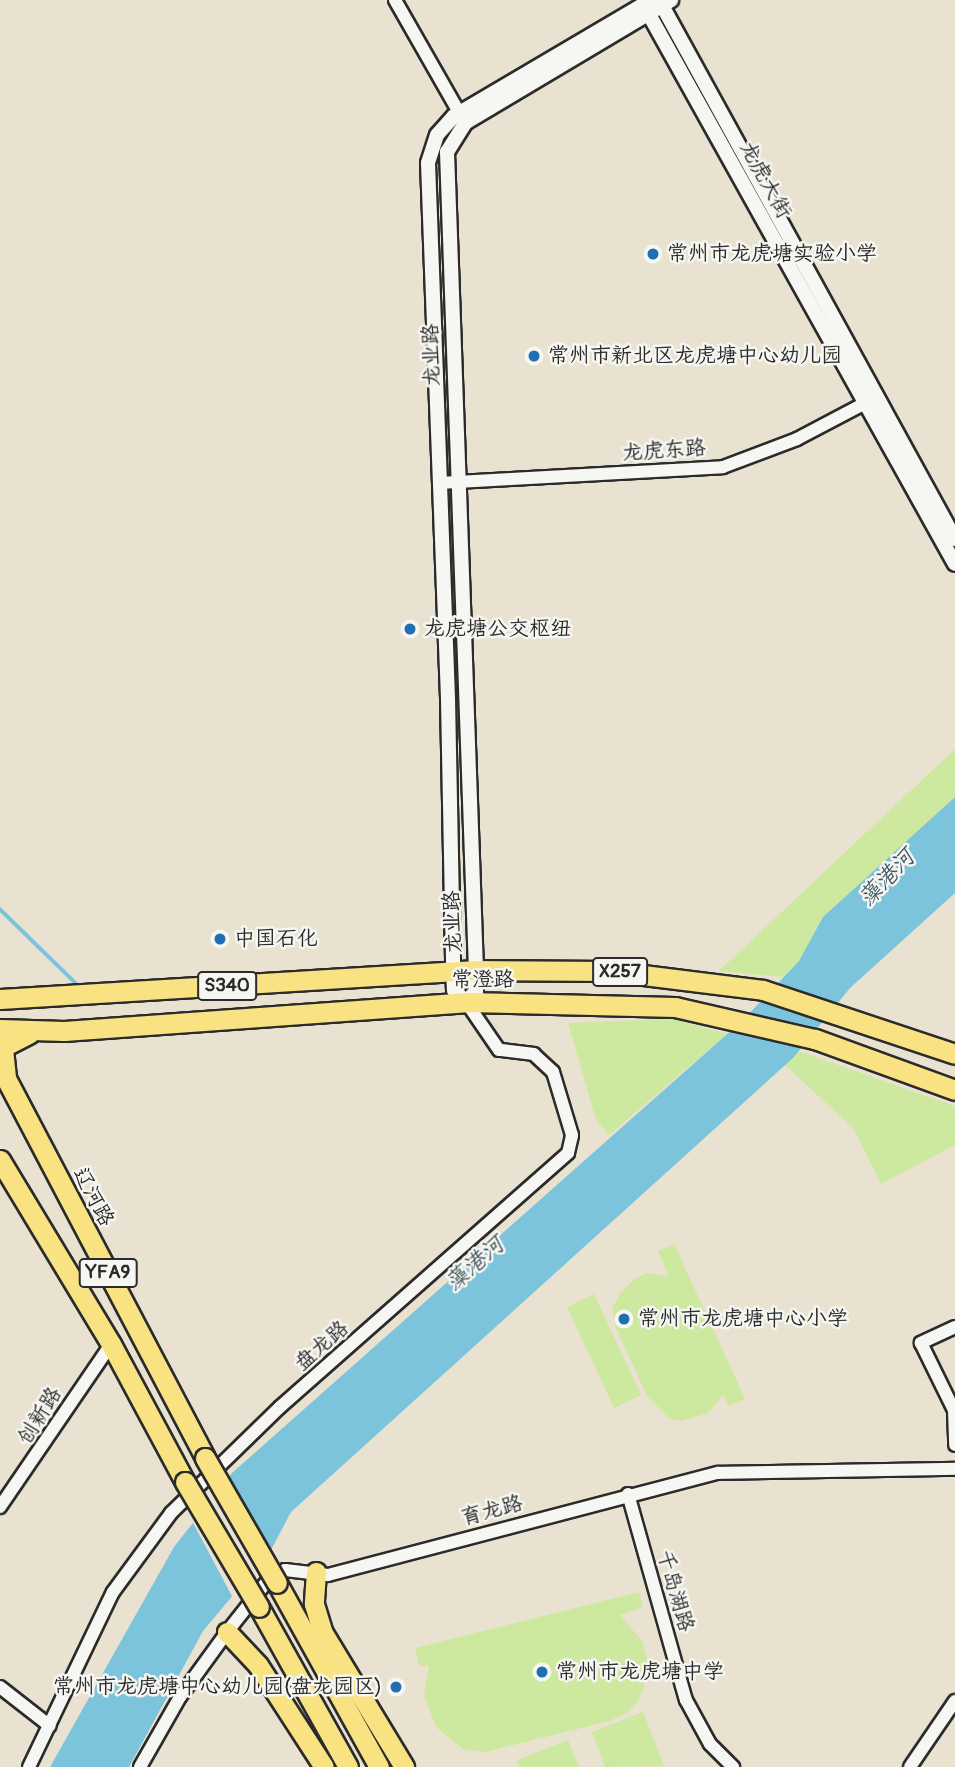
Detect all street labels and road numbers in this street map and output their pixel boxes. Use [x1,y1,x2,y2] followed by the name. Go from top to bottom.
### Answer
[734,137,796,223] street label: 龙虎大街
[418,323,446,387] street label: 龙业路
[621,436,707,466] street label: 龙虎东路
[439,890,467,954] street label: 龙业路
[592,956,648,988] road number: X257
[452,967,514,993] street label: 常澄路
[196,970,258,1002] road number: S340
[67,1163,119,1231] street label: 辽河路
[78,1258,138,1288] road number: YFA9
[290,1316,354,1376] street label: 盘龙路
[13,1383,67,1449] street label: 创新路
[458,1491,526,1531] street label: 育龙路
[651,1547,699,1635] street label: 千岛湖路

